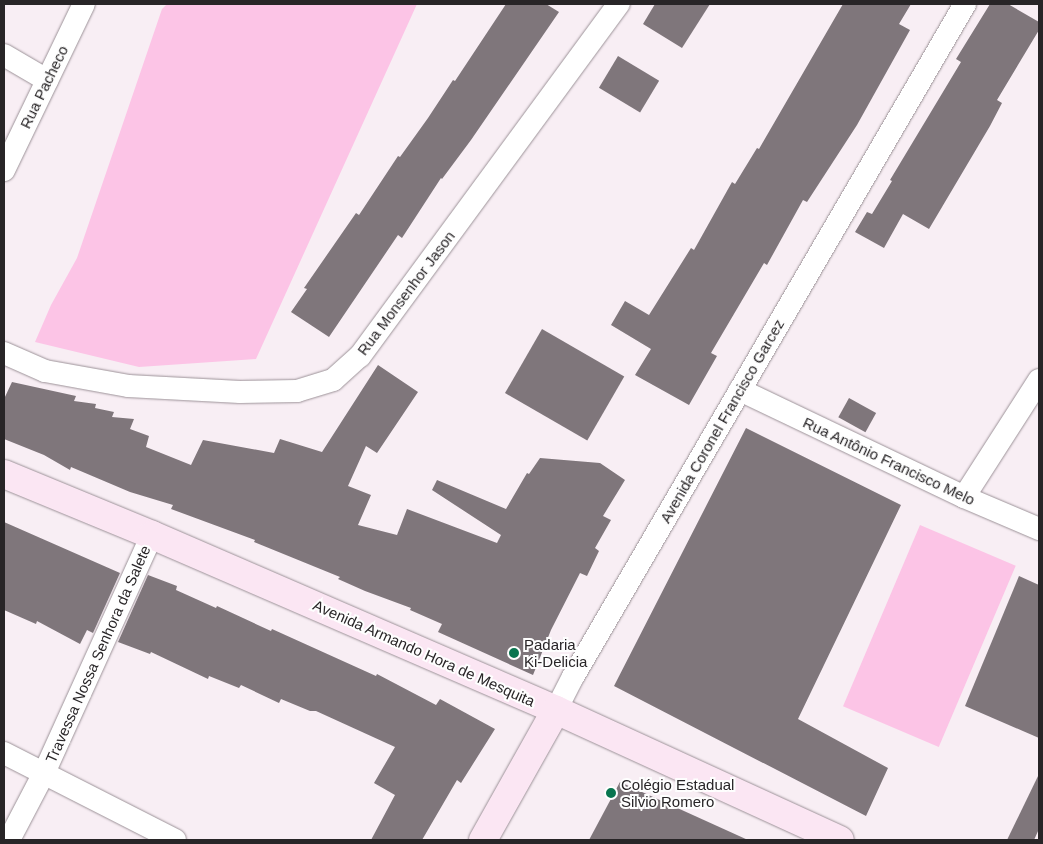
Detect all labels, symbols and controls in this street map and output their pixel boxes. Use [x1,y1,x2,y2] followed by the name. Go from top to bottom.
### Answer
[16,43,72,131] street label: Rua Pacheco
[353,227,459,359] street label: Rua Monsenhor Jason
[656,316,788,526] street label: Avenida Coronel Francisco Garcez
[800,413,978,509] street label: Rua Antônio Francisco Melo
[42,542,154,766] street label: Travessa Nossa Senhora da Salete
[310,596,538,710] street label: Avenida Armando Hora de Mesquita
[524,635,587,670] place label: Padaria Ki-Delicia
[508,647,520,659] marker: Padaria Ki-Delicia
[621,775,734,810] place label: Colégio Estadual Silvio Romero
[605,787,617,799] marker: Colégio Estadual Silvio Romero

